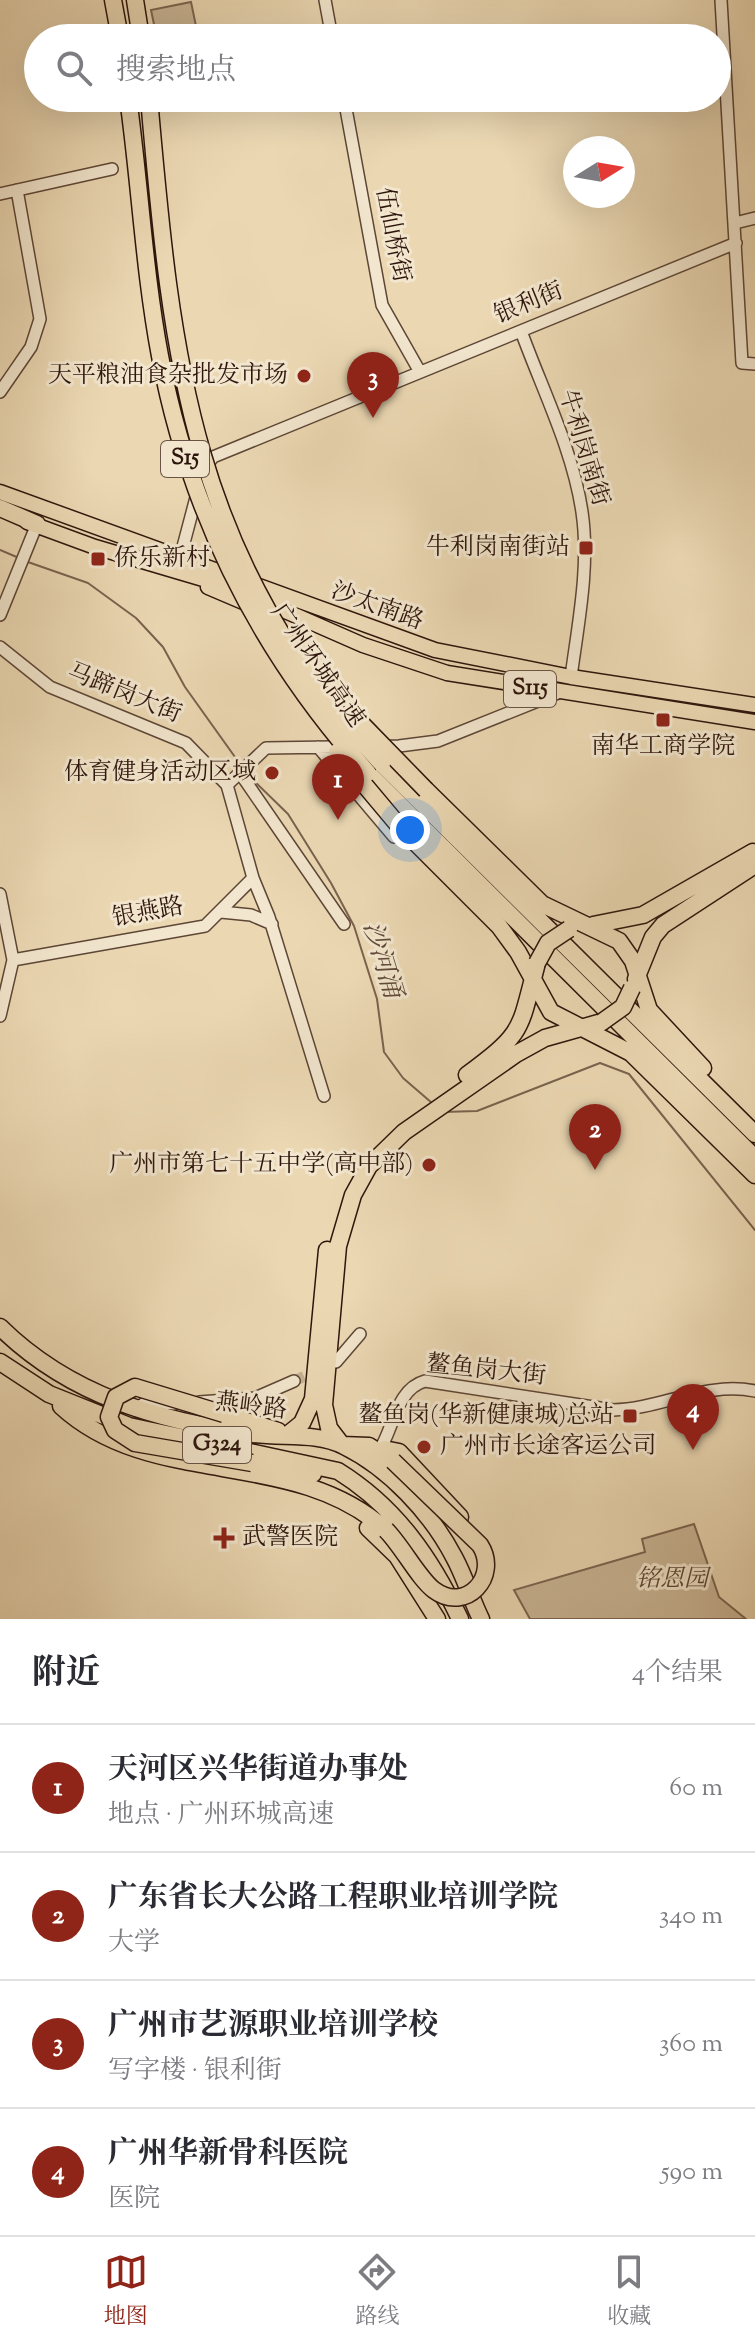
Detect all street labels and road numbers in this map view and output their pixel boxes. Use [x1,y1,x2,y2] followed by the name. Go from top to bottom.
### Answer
[366,185,418,285] street label: 伍仙桥街
[489,275,569,333] street label: 银利街
[549,386,617,510] street label: 牛利岗南街
[161,441,209,477] road number: S15
[326,575,428,639] street label: 沙太南路
[262,597,372,735] street label: 广州环城高速
[62,656,186,732] street label: 马蹄岗大街
[504,671,556,707] road number: S115
[110,890,186,936] street label: 银燕路
[425,1348,547,1394] street label: 鳌鱼岗大街
[213,1386,289,1428] street label: 燕岭路
[183,1427,251,1463] road number: G324

